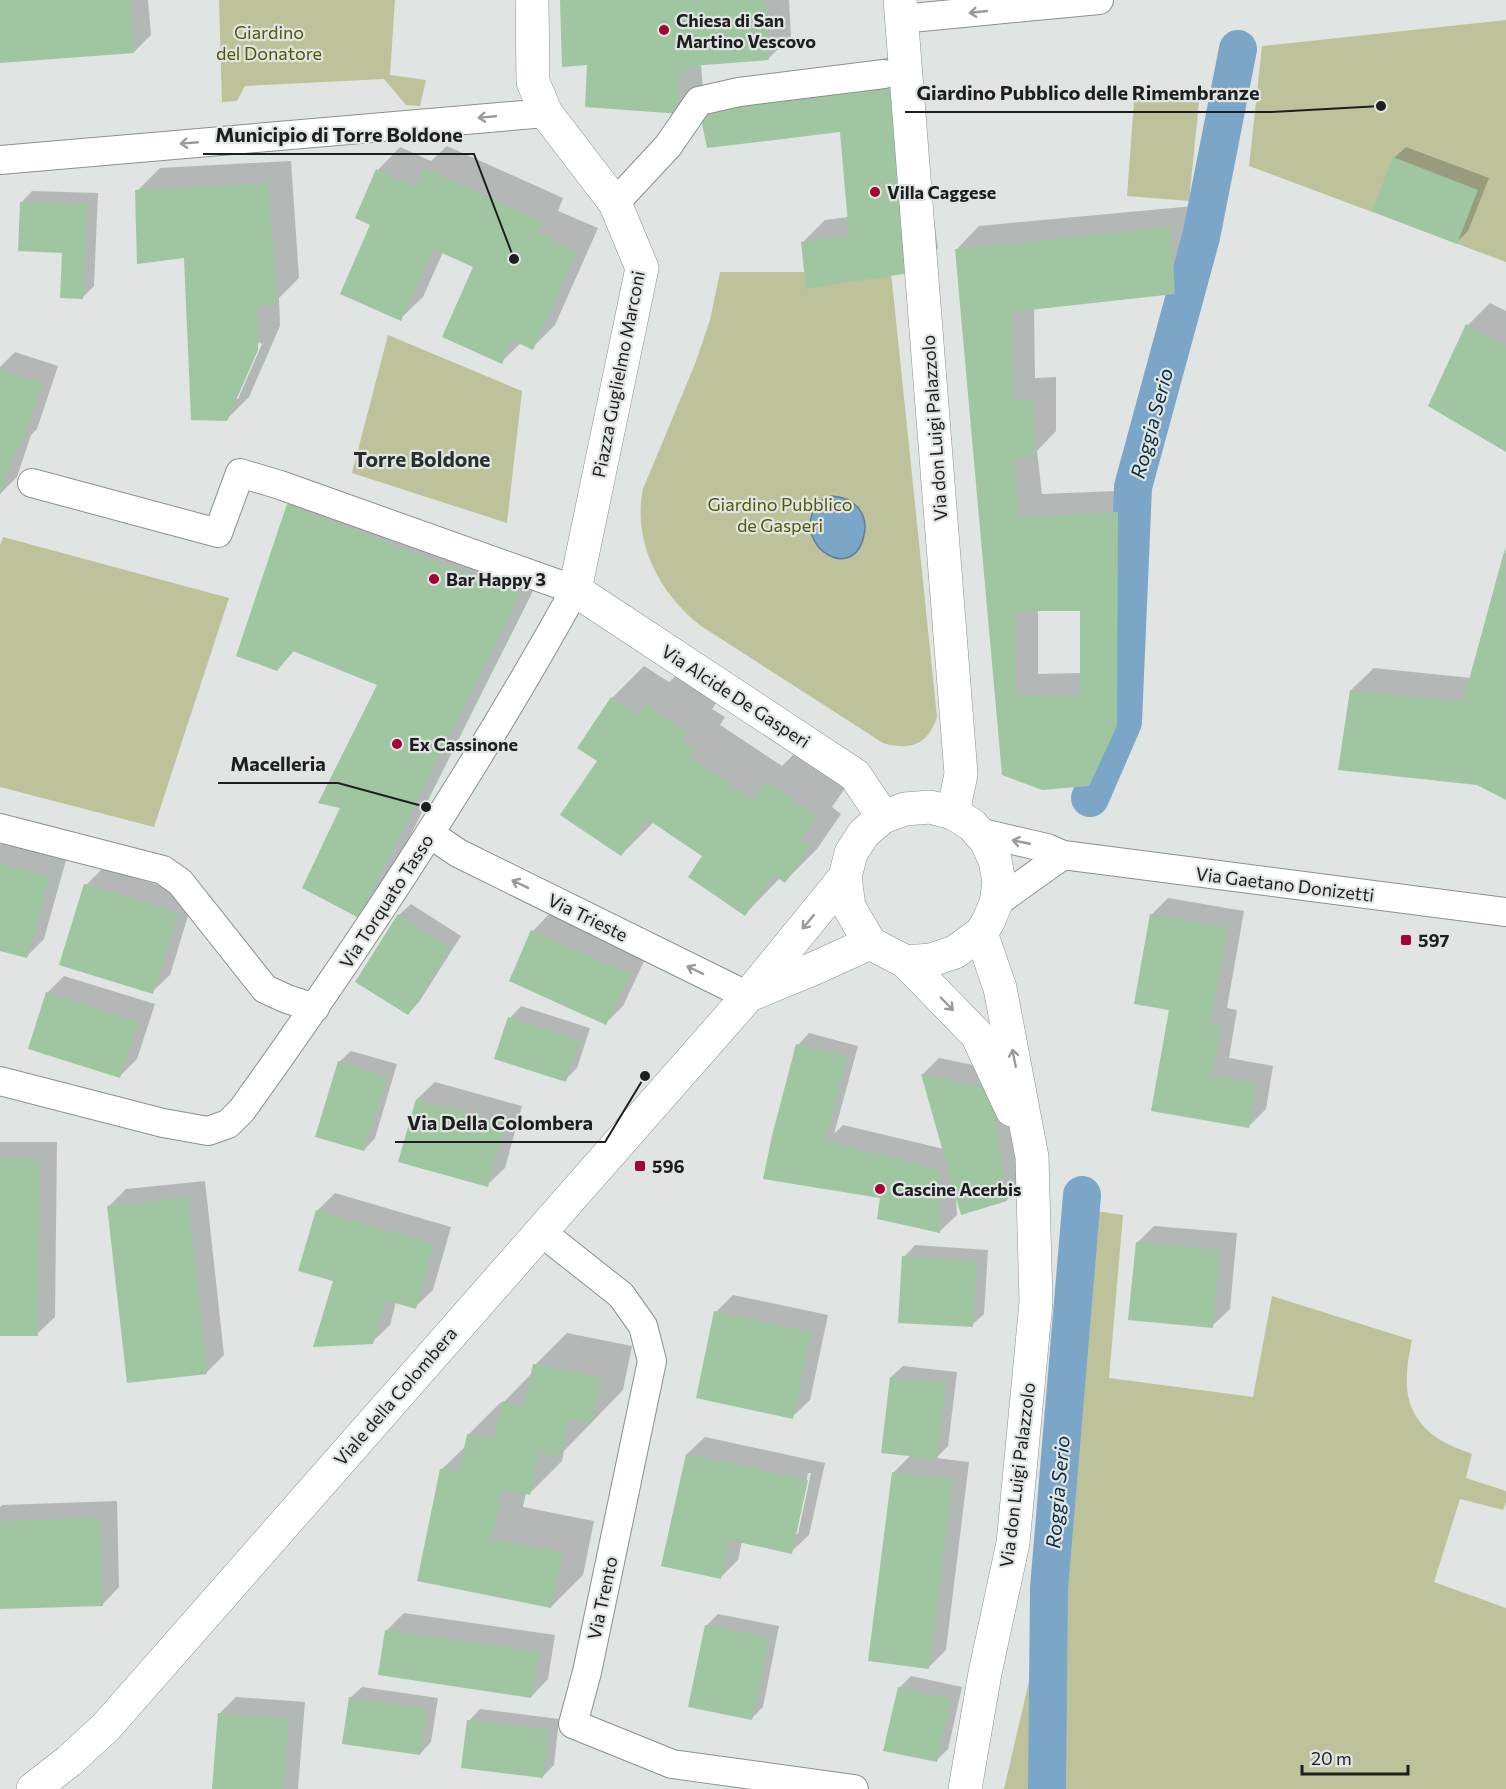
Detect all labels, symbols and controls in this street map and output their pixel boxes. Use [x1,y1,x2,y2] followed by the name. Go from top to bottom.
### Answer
[969,7,989,18] one-way arrow
[676,9,816,52] place label: Chiesa di San Martino Vescovo
[216,21,322,64] park label: Giardino del Donatore
[657,23,671,37] marker: Chiesa di San Martino Vescovo
[905,74,1272,112] callout: Giardino Pubblico delle Rimembranze
[917,80,1259,104] text: Giardino Pubblico delle Rimembranze
[478,112,498,123] one-way arrow
[203,116,474,154] callout: Municipio di Torre Boldone
[215,122,463,146] text: Municipio di Torre Boldone
[179,138,199,149] one-way arrow
[887,181,996,203] place label: Villa Caggese
[868,185,882,199] marker: Villa Caggese
[587,269,649,479] street label: Piazza Guglielmo Marconi
[917,334,951,522] street label: Via don Luigi Palazzolo
[1125,365,1177,481] water label: Roggia Serio
[354,446,490,471] district label: Torre Boldone
[707,493,853,536] park label: Giardino Pubblico de Gasperi
[446,568,546,590] place label: Bar Happy 3
[427,572,441,586] marker: Bar Happy 3
[658,640,814,752] street label: Via Alcide De Gasperi
[409,733,518,755] place label: Ex Cassinone
[390,737,404,751] marker: Ex Cassinone
[218,745,338,783] callout: Macelleria
[230,751,326,775] text: Macelleria
[334,830,438,972] street label: Via Torquato Tasso
[1012,836,1032,847] one-way arrow
[1194,862,1376,906] street label: Via Gaetano Donizetti
[512,877,530,889] one-way arrow
[544,888,632,946] street label: Via Trieste
[801,914,815,929] one-way arrow
[1418,929,1449,951] place label: 597
[1399,933,1413,947] marker: 597
[687,963,705,975] one-way arrow
[939,997,954,1012] one-way arrow
[1008,1049,1019,1069] one-way arrow
[395,1104,605,1142] callout: Via Della Colombera
[407,1110,593,1134] text: Via Della Colombera
[652,1155,685,1177] place label: 596
[633,1159,647,1173] marker: 596
[892,1178,1021,1200] place label: Cascine Acerbis
[873,1182,887,1196] marker: Cascine Acerbis
[329,1322,461,1470] street label: Viale della Colombera
[995,1381,1039,1569] street label: Via don Luigi Palazzolo
[1040,1435,1074,1549] water label: Roggia Serio
[582,1554,622,1642] street label: Via Trento
[1302,1738,1408,1776] scale bar
[1311,1747,1352,1769] text: 20 m

